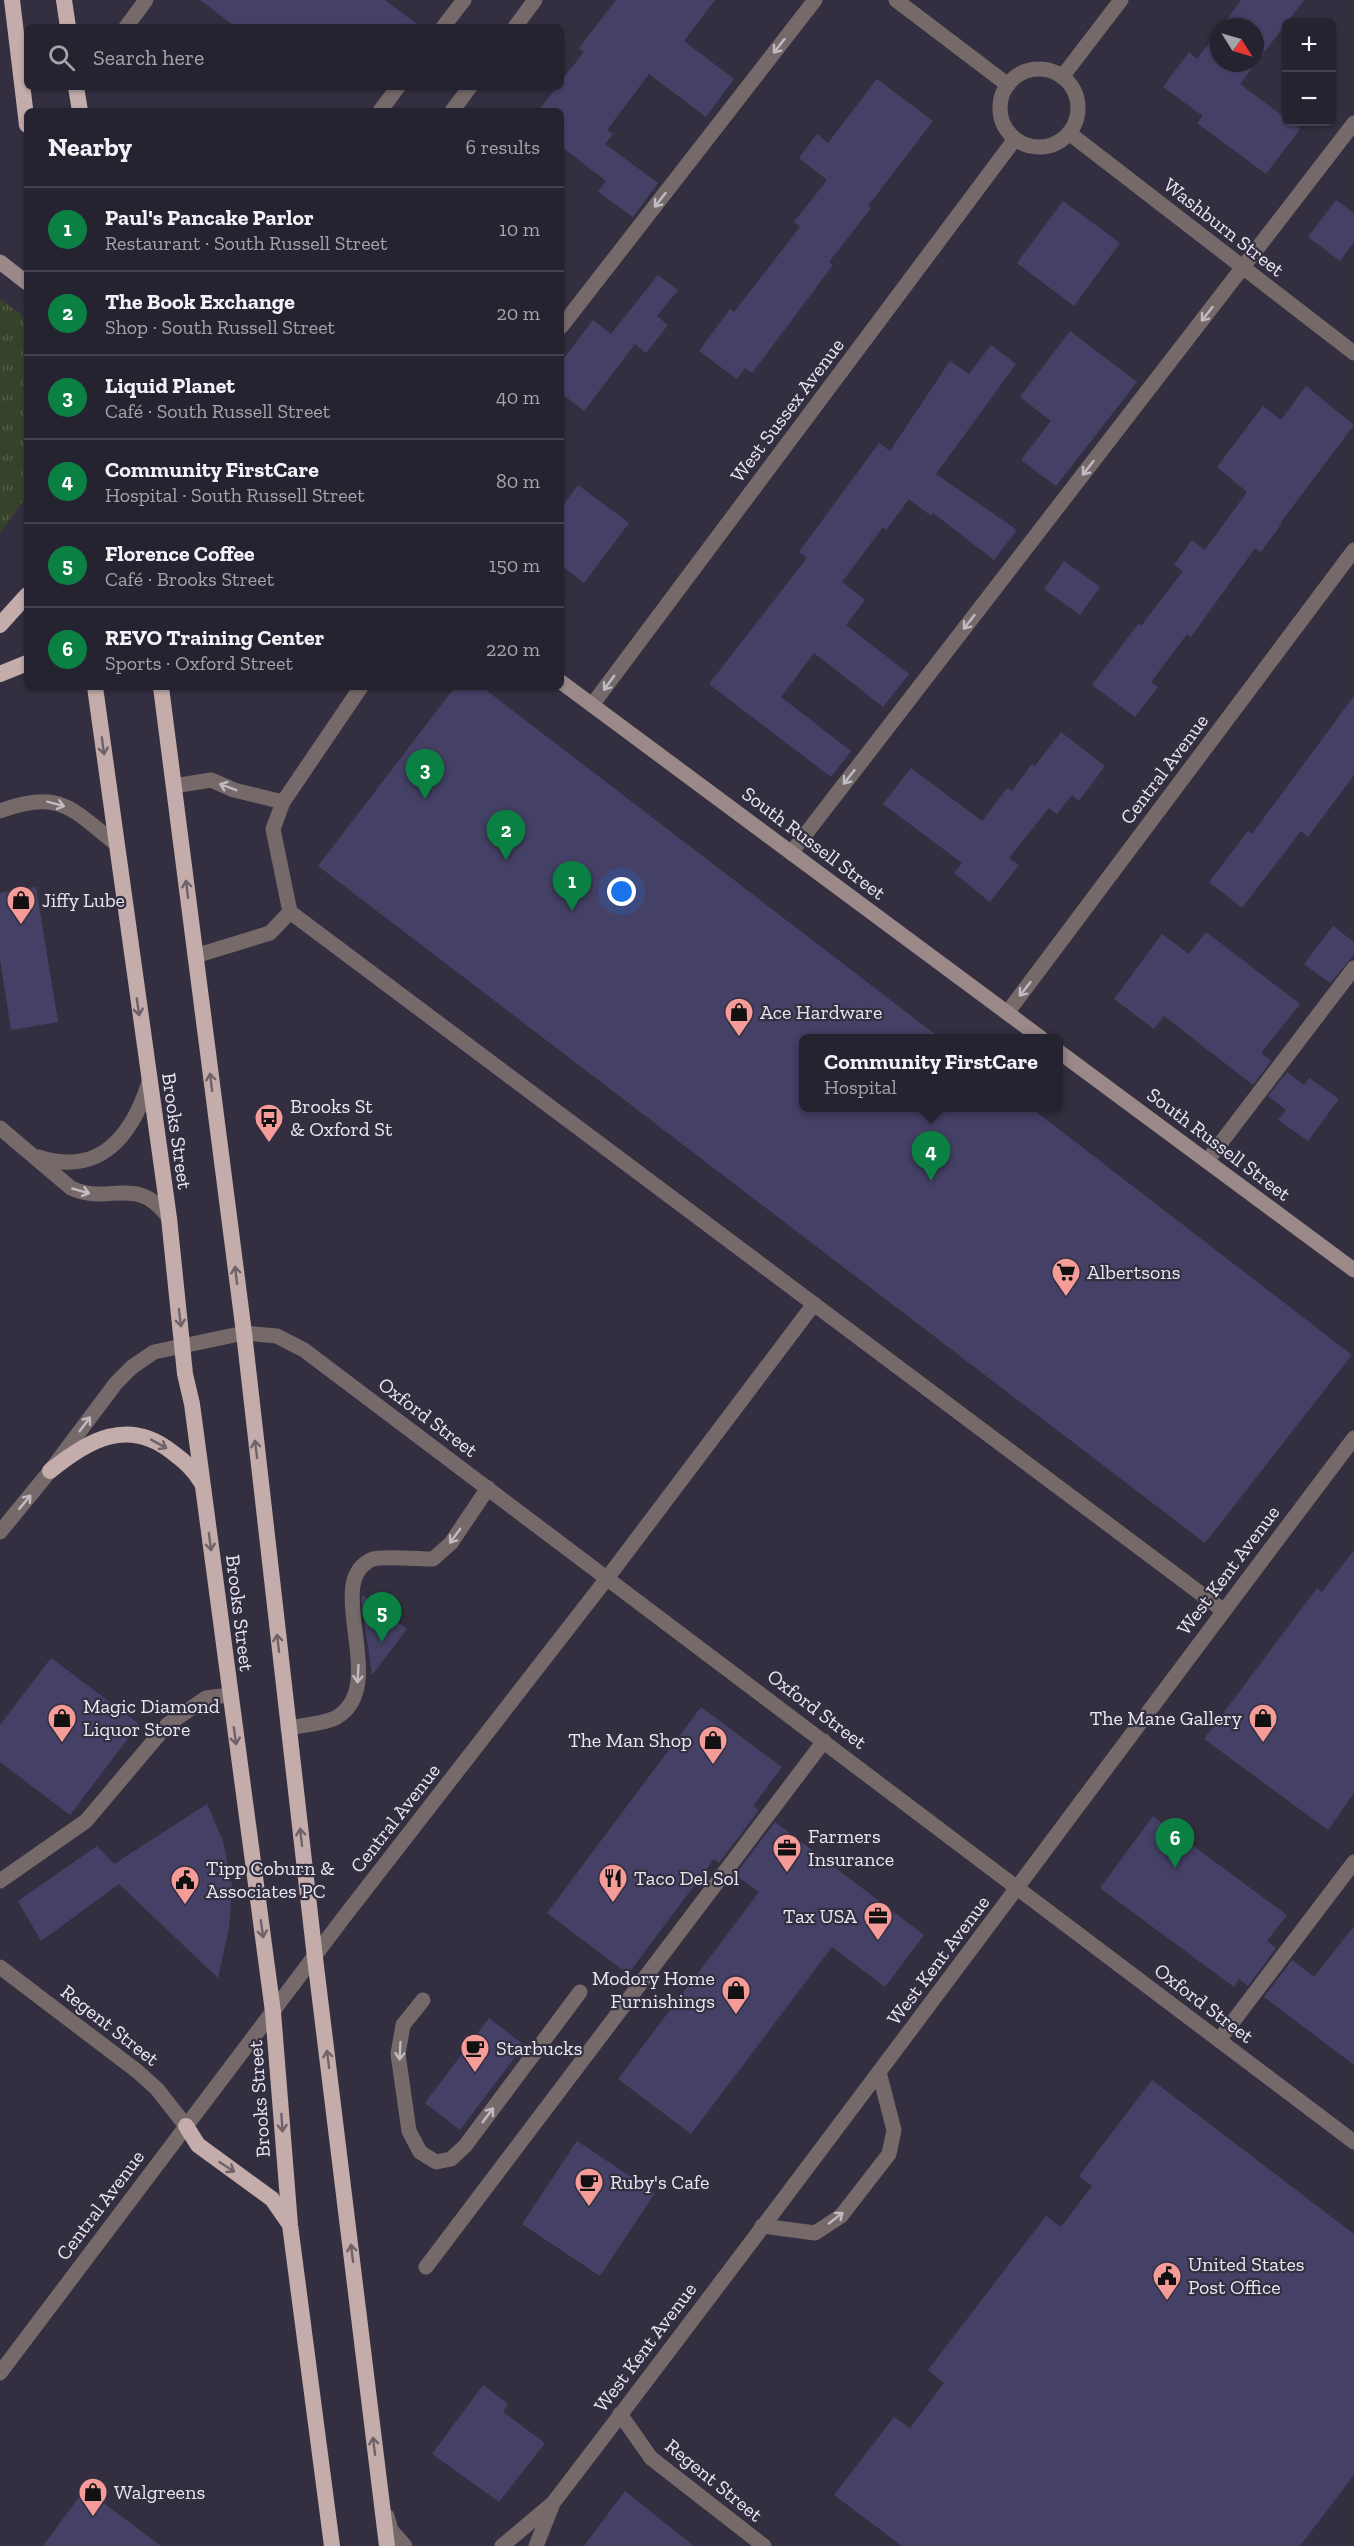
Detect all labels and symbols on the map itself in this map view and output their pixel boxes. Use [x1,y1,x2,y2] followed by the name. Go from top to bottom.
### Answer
[1210,18,1264,72] north arrow
[773,38,786,54] one-way arrow
[1159,172,1290,282] street label: Washburn Street
[653,192,666,208] one-way arrow
[1200,305,1213,321] one-way arrow
[725,333,849,487] street label: West Sussex Avenue
[1081,460,1094,476] one-way arrow
[962,614,975,630] one-way arrow
[603,674,616,690] one-way arrow
[1115,709,1213,829] street label: Central Avenue
[97,736,108,756] one-way arrow
[406,750,444,799] pin: 3
[843,768,856,784] one-way arrow
[220,781,238,792] one-way arrow
[738,781,891,905] street label: South Russell Street
[46,798,65,810] one-way arrow
[486,810,526,860] pin: 2
[552,862,592,911] pin: 1
[607,877,636,906] your location
[181,879,192,899] one-way arrow
[5,884,37,926] shop icon: Jiffy Lube
[42,888,125,912] place label: Jiffy Lube
[1019,981,1032,997] one-way arrow
[723,996,755,1038] shop icon: Ace Hardware
[133,997,144,1017] one-way arrow
[760,1000,882,1024] place label: Ace Hardware
[157,1071,197,1191] street label: Brooks Street
[206,1073,217,1092] one-way arrow
[1143,1082,1296,1206] street label: South Russell Street
[290,1094,393,1141] place label: Brooks St & Oxford St
[253,1102,285,1144] bus stop icon: Brooks St & Oxford St
[912,1132,950,1181] pin: 4
[71,1185,90,1197] one-way arrow
[1050,1256,1082,1298] supermarket icon: Albertsons
[1087,1260,1180,1284] place label: Albertsons
[231,1266,242,1286] one-way arrow
[174,1308,185,1327] one-way arrow
[374,1372,483,1462] street label: Oxford Street
[79,1417,92,1433] one-way arrow
[150,1438,167,1450] one-way arrow
[250,1440,261,1460] one-way arrow
[19,1494,32,1510] one-way arrow
[1172,1501,1284,1639] street label: West Kent Avenue
[449,1528,462,1544] one-way arrow
[205,1532,216,1552] one-way arrow
[221,1553,259,1673] street label: Brooks Street
[362,1592,401,1642] pin: 5
[273,1634,284,1654] one-way arrow
[353,1663,364,1683] one-way arrow
[763,1664,872,1754] street label: Oxford Street
[83,1694,220,1741] place label: Magic Diamond Liquor Store
[46,1702,78,1744] shop icon: Magic Diamond Liquor Store
[1247,1702,1279,1744] shop icon: The Mane Gallery
[1090,1706,1243,1730] place label: The Mane Gallery
[697,1724,729,1766] shop icon: The Man Shop
[230,1725,241,1745] one-way arrow
[568,1728,692,1752] place label: The Man Shop
[345,1759,445,1877] street label: Central Avenue
[1156,1818,1194,1868] pin: 6
[808,1824,894,1871] place label: Farmers Insurance
[295,1827,306,1847] one-way arrow
[771,1832,803,1874] office icon: Farmers Insurance
[206,1856,335,1903] place label: Tipp Coburn & Associates PC
[597,1862,629,1904] restaurant icon: Taco Del Sol
[169,1864,201,1906] public building icon: Tipp Coburn & Associates PC
[634,1866,739,1890] place label: Taco Del Sol
[882,1891,994,2029] street label: West Kent Avenue
[862,1900,894,1942] office icon: Tax USA
[783,1904,858,1928] place label: Tax USA
[256,1918,267,1938] one-way arrow
[1150,1958,1259,2048] street label: Oxford Street
[592,1966,715,2013] place label: Modory Home Furnishings
[720,1974,752,2016] shop icon: Modory Home Furnishings
[56,1979,164,2071] street label: Regent Street
[459,2032,491,2074] cafe icon: Starbucks
[496,2036,582,2060] place label: Starbucks
[243,2039,275,2158] street label: Brooks Street
[394,2041,405,2061] one-way arrow
[322,2050,333,2070] one-way arrow
[481,2108,494,2124] one-way arrow
[277,2112,288,2132] one-way arrow
[51,2145,149,2265] street label: Central Avenue
[218,2160,235,2173] one-way arrow
[573,2166,605,2208] cafe icon: Ruby's Cafe
[610,2170,709,2194] place label: Ruby's Cafe
[828,2212,844,2225] one-way arrow
[346,2243,357,2263] one-way arrow
[1188,2252,1305,2299] place label: United States Post Office
[1151,2260,1183,2302] public building icon: United States Post Office
[589,2278,701,2416] street label: West Kent Avenue
[661,2434,768,2527] street label: Regent Street
[368,2437,379,2457] one-way arrow
[77,2476,109,2518] shop icon: Walgreens
[114,2480,205,2504] place label: Walgreens

